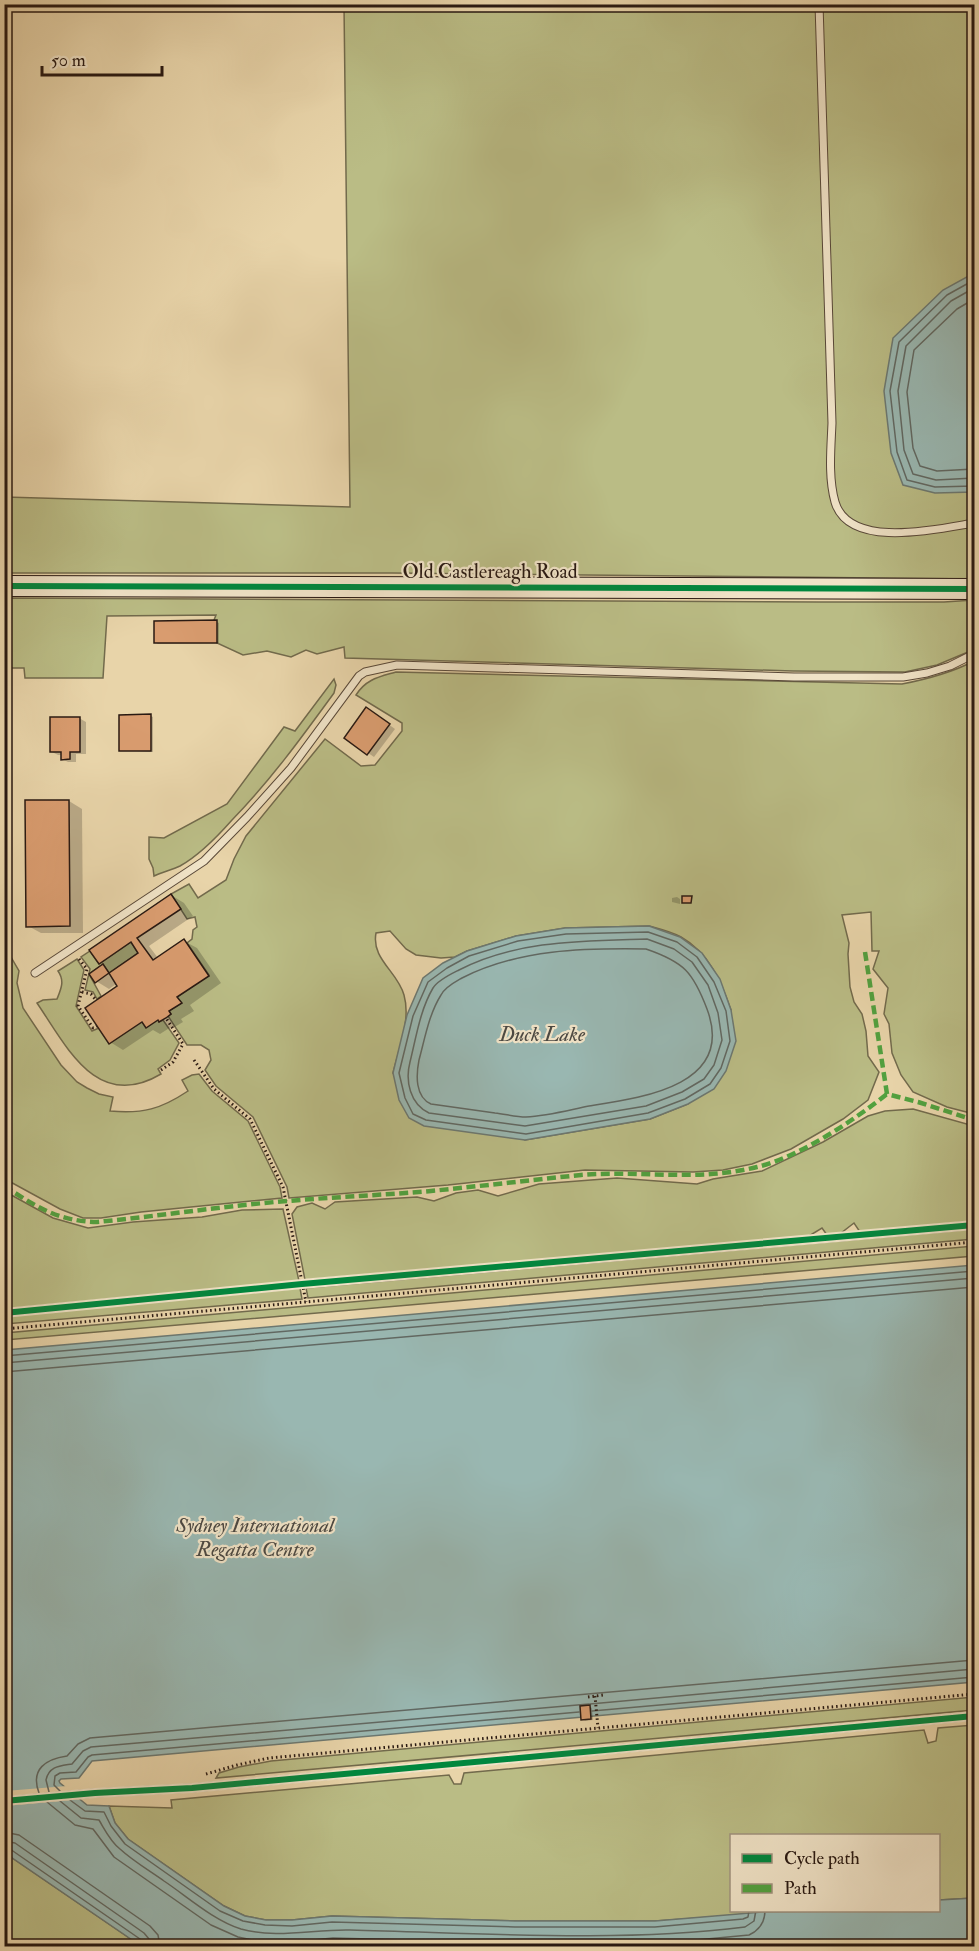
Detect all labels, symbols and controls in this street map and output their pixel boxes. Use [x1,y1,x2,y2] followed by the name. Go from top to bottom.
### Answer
[42,39,162,77] scale bar
[51,49,86,72] text: 50 m
[402,559,578,584] street label: Old Castlereagh Road
[498,1021,586,1048] water label: Duck Lake
[175,1512,336,1563] water label: Sydney International Regatta Centre
[730,1834,940,1912] legend
[784,1847,860,1870] text: Cycle path
[784,1877,817,1900] text: Path

